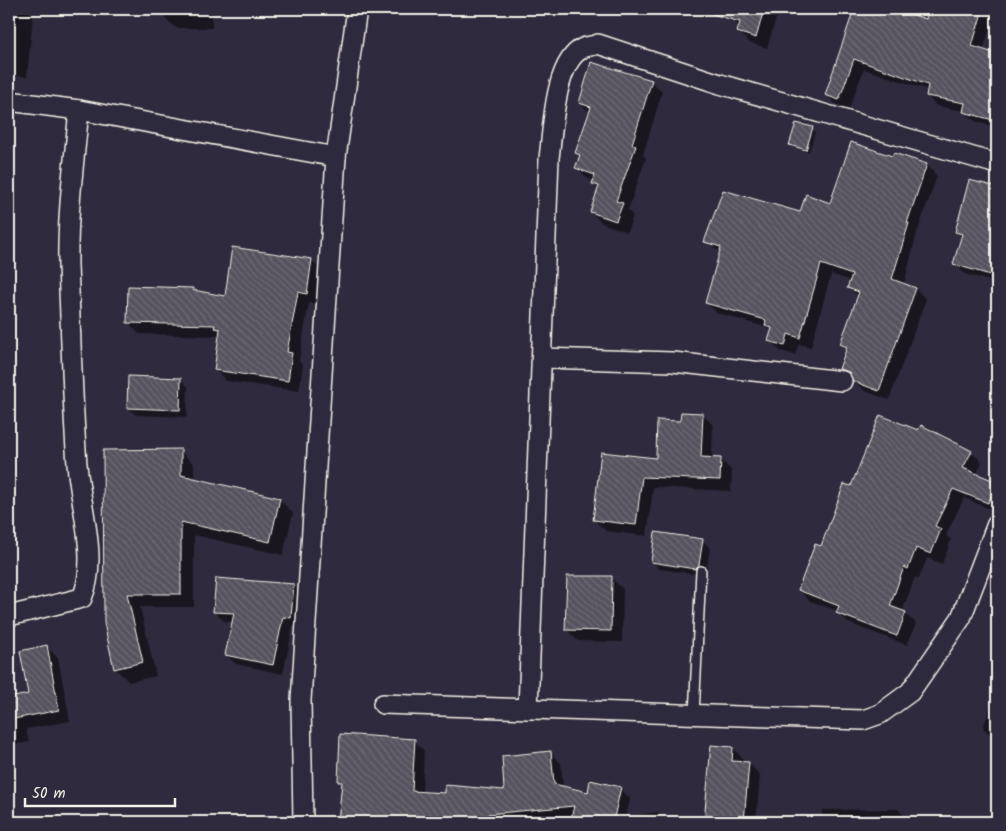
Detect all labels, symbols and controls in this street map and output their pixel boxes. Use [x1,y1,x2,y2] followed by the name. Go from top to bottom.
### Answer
[25,776,175,808] scale bar
[32,782,66,806] text: 50 m

